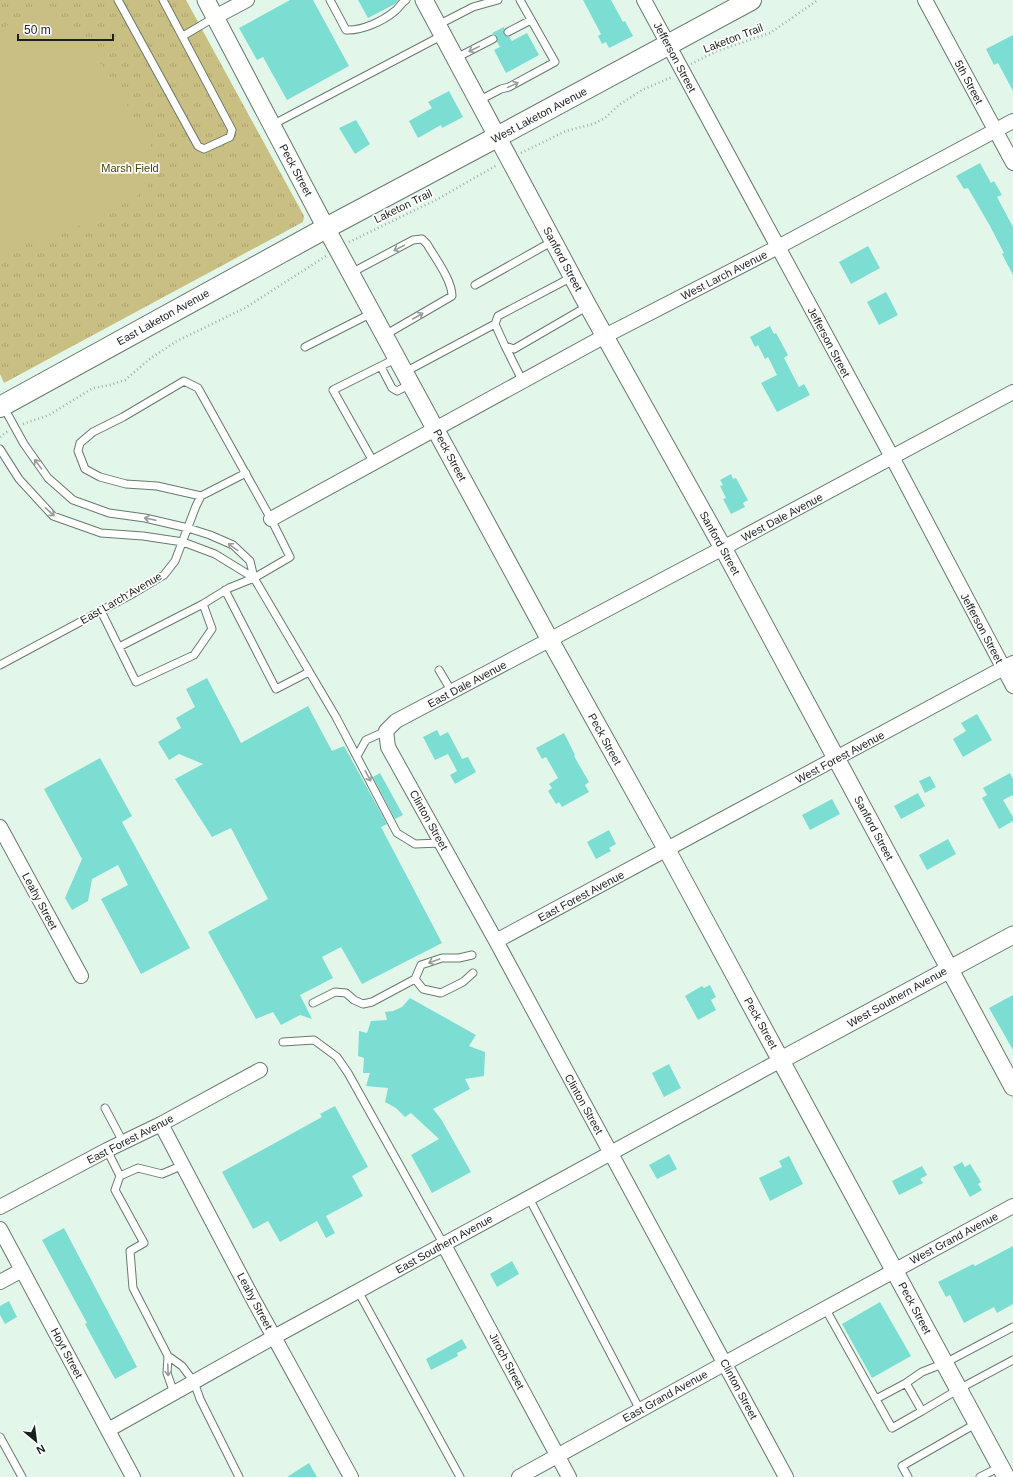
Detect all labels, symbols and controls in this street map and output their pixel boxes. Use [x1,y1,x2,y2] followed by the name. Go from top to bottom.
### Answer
[18,16,113,42] scale bar
[652,20,698,94] street label: Jefferson Street
[701,21,765,55] street label: Laketon Trail
[24,23,51,37] text: 50 m
[468,46,480,53] one-way arrow
[953,58,985,106] street label: 5th Street
[506,81,518,88] one-way arrow
[489,85,589,145] street label: West Laketon Avenue
[277,142,315,198] street label: Peck Street
[101,162,159,174] park label: Marsh Field
[372,187,434,225] street label: Laketon Trail
[541,225,585,293] street label: Sanford Street
[393,244,405,252] one-way arrow
[679,248,769,302] street label: West Larch Avenue
[115,287,211,347] street label: East Laketon Avenue
[806,305,852,379] street label: Jefferson Street
[412,311,424,319] one-way arrow
[431,427,469,483] street label: Peck Street
[34,459,42,470] one-way arrow
[739,491,825,543] street label: West Dale Avenue
[45,507,55,516] one-way arrow
[698,509,742,577] street label: Sanford Street
[144,515,157,523] one-way arrow
[228,543,239,551] one-way arrow
[78,570,164,626] street label: East Larch Avenue
[959,591,1005,665] street label: Jefferson Street
[426,658,508,710] street label: East Dale Avenue
[586,711,624,767] street label: Peck Street
[794,729,886,785] street label: West Forest Avenue
[365,770,372,782] one-way arrow
[408,788,450,852] street label: Clinton Street
[852,794,896,862] street label: Sanford Street
[536,868,626,924] street label: East Forest Avenue
[20,871,60,931] street label: Leahy Street
[428,958,441,965] one-way arrow
[845,965,949,1029] street label: West Southern Avenue
[742,995,780,1051] street label: Peck Street
[563,1072,605,1136] street label: Clinton Street
[85,1112,175,1166] street label: East Forest Avenue
[908,1210,1000,1266] street label: West Grand Avenue
[393,1212,495,1276] street label: East Southern Avenue
[235,1271,275,1331] street label: Leahy Street
[896,1280,934,1336] street label: Peck Street
[49,1326,85,1380] street label: Hoyt Street
[487,1331,527,1391] street label: Jiroch Street
[718,1357,760,1421] street label: Clinton Street
[164,1363,172,1376] one-way arrow
[620,1368,710,1424] street label: East Grand Avenue
[16,1421,56,1461] north arrow
[34,1443,47,1457] text: N

